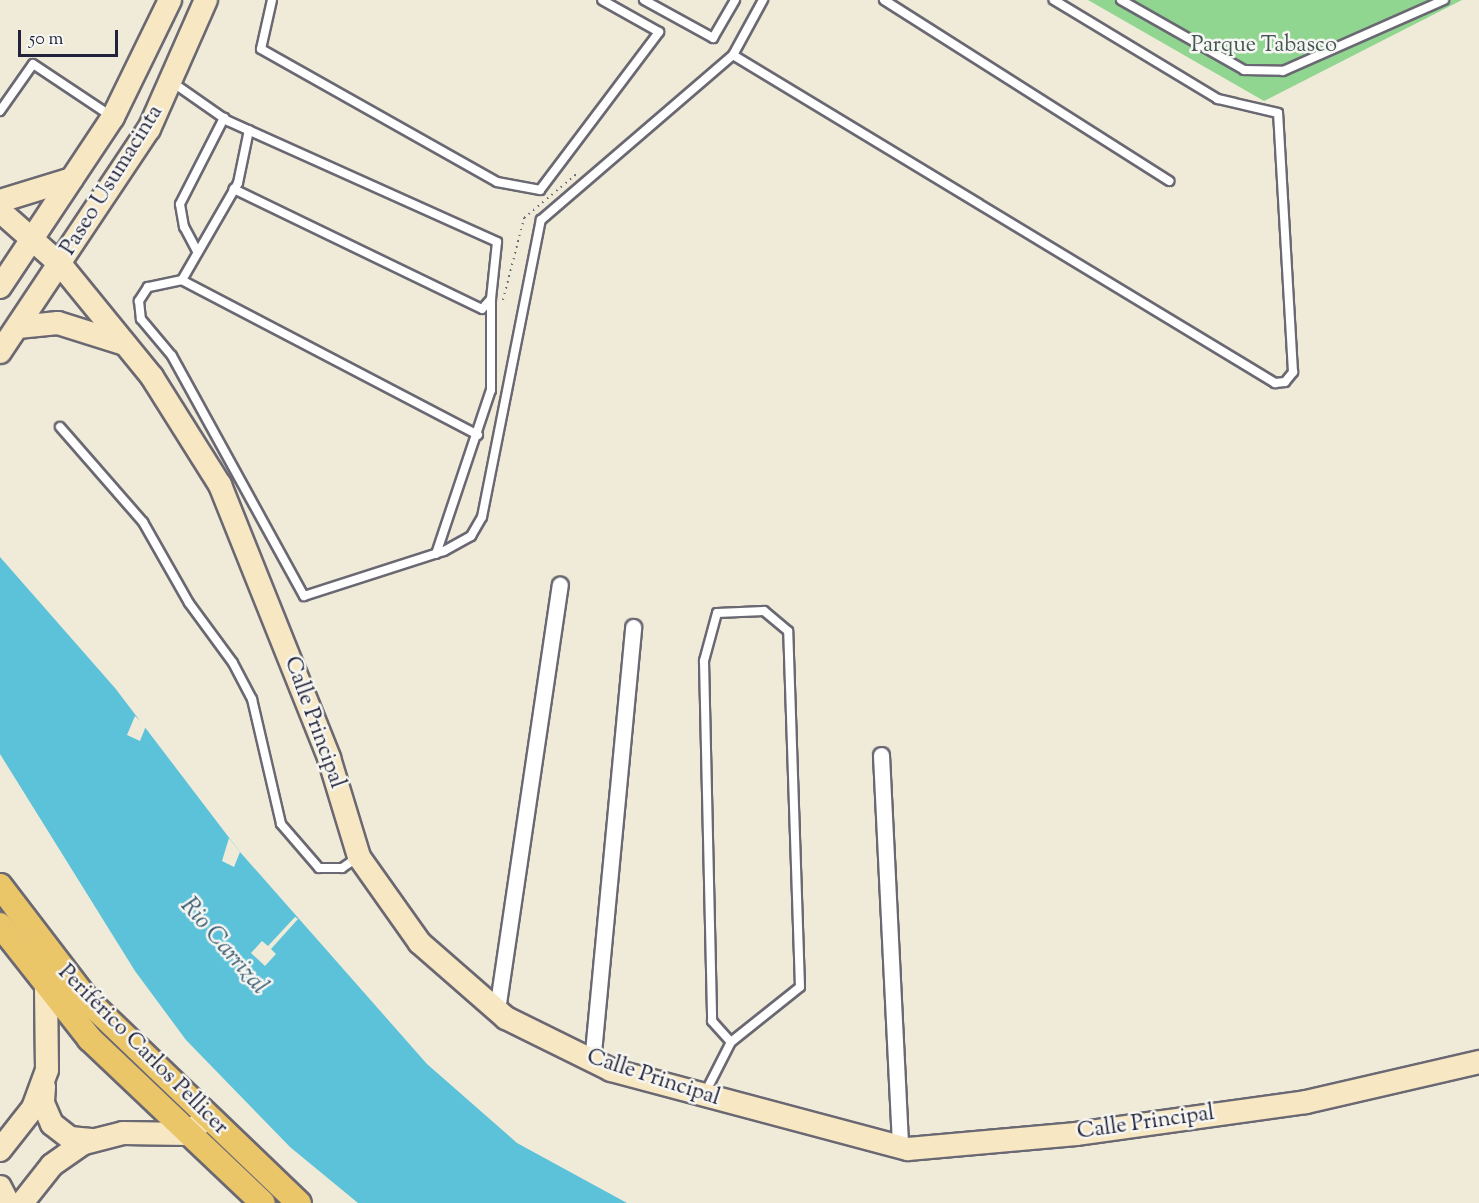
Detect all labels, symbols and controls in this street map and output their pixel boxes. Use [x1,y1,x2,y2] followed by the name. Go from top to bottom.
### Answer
[21,18,122,56] scale bar
[29,27,63,53] text: 50 m
[1191,34,1337,60] park label: Parque Tabasco
[56,101,170,261] street label: Paseo Usumacinta
[277,653,349,793] street label: Calle Principal
[173,893,273,1001] water label: Rio Carrizal
[51,960,233,1142] street label: Periférico Carlos Pellicer
[583,1045,723,1113] street label: Calle Principal
[1076,1101,1216,1147] street label: Calle Principal

